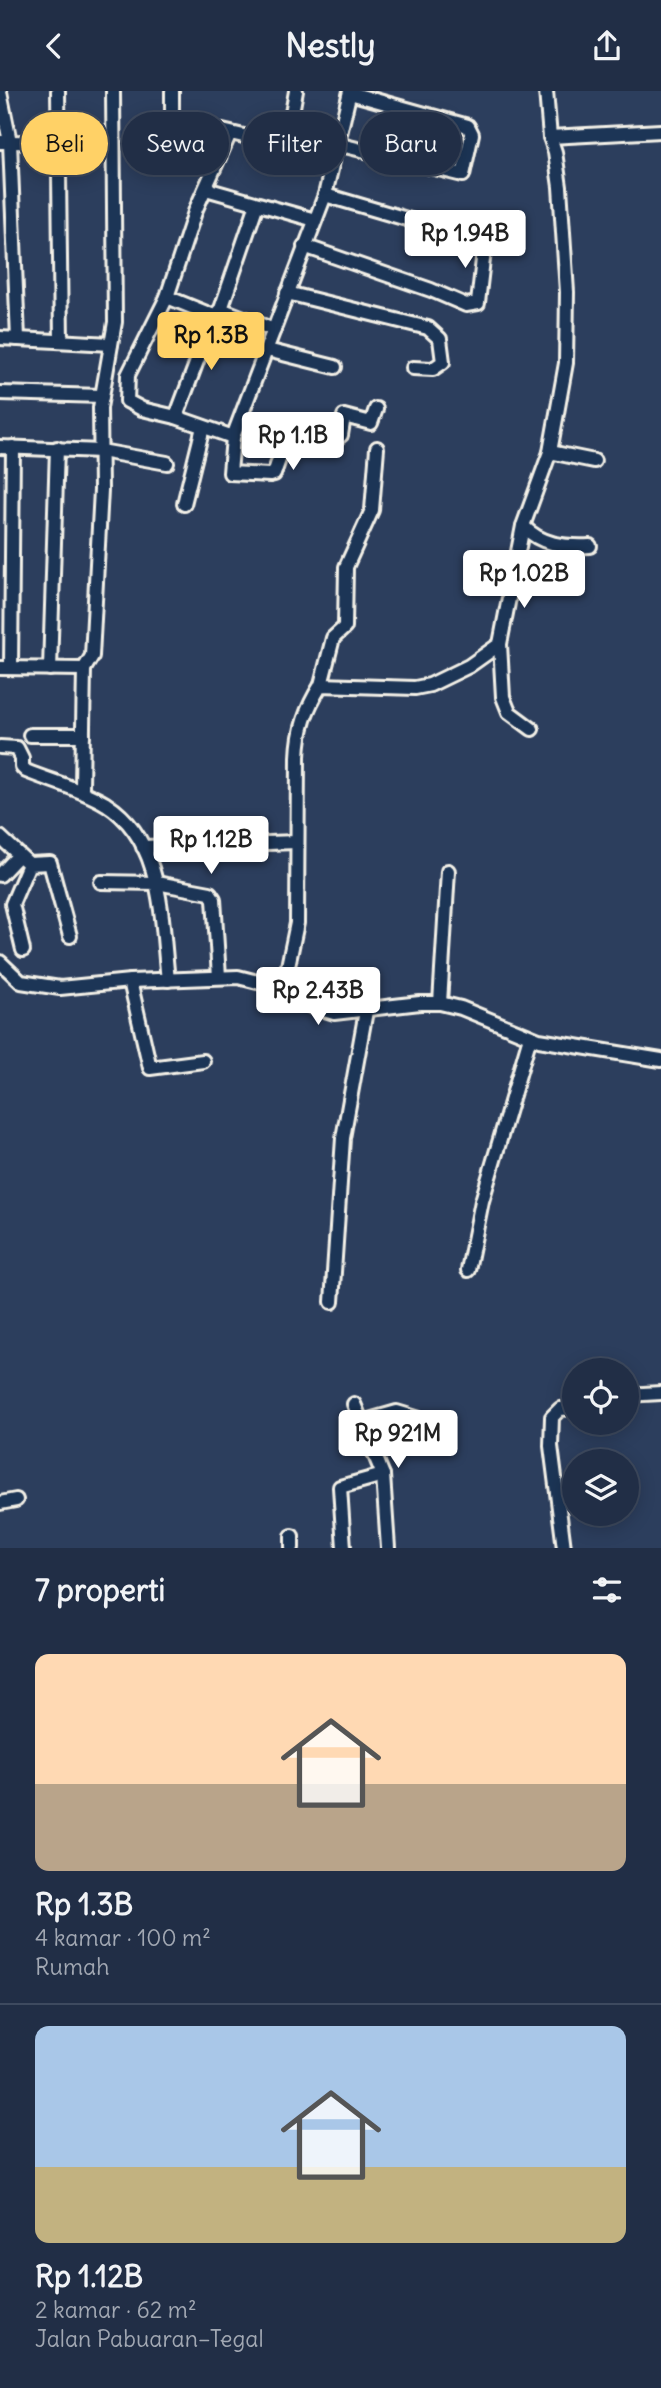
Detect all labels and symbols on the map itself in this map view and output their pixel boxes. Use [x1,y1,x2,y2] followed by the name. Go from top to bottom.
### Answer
[393,211,537,270] pin: Rp 1.94B
[146,313,276,372] pin: Rp 1.3B
[228,413,358,472] pin: Rp 1.1B
[452,551,596,610] pin: Rp 1.02B
[139,817,283,876] pin: Rp 1.12B
[246,967,390,1027] pin: Rp 2.43B
[333,1411,463,1470] pin: Rp 921M

